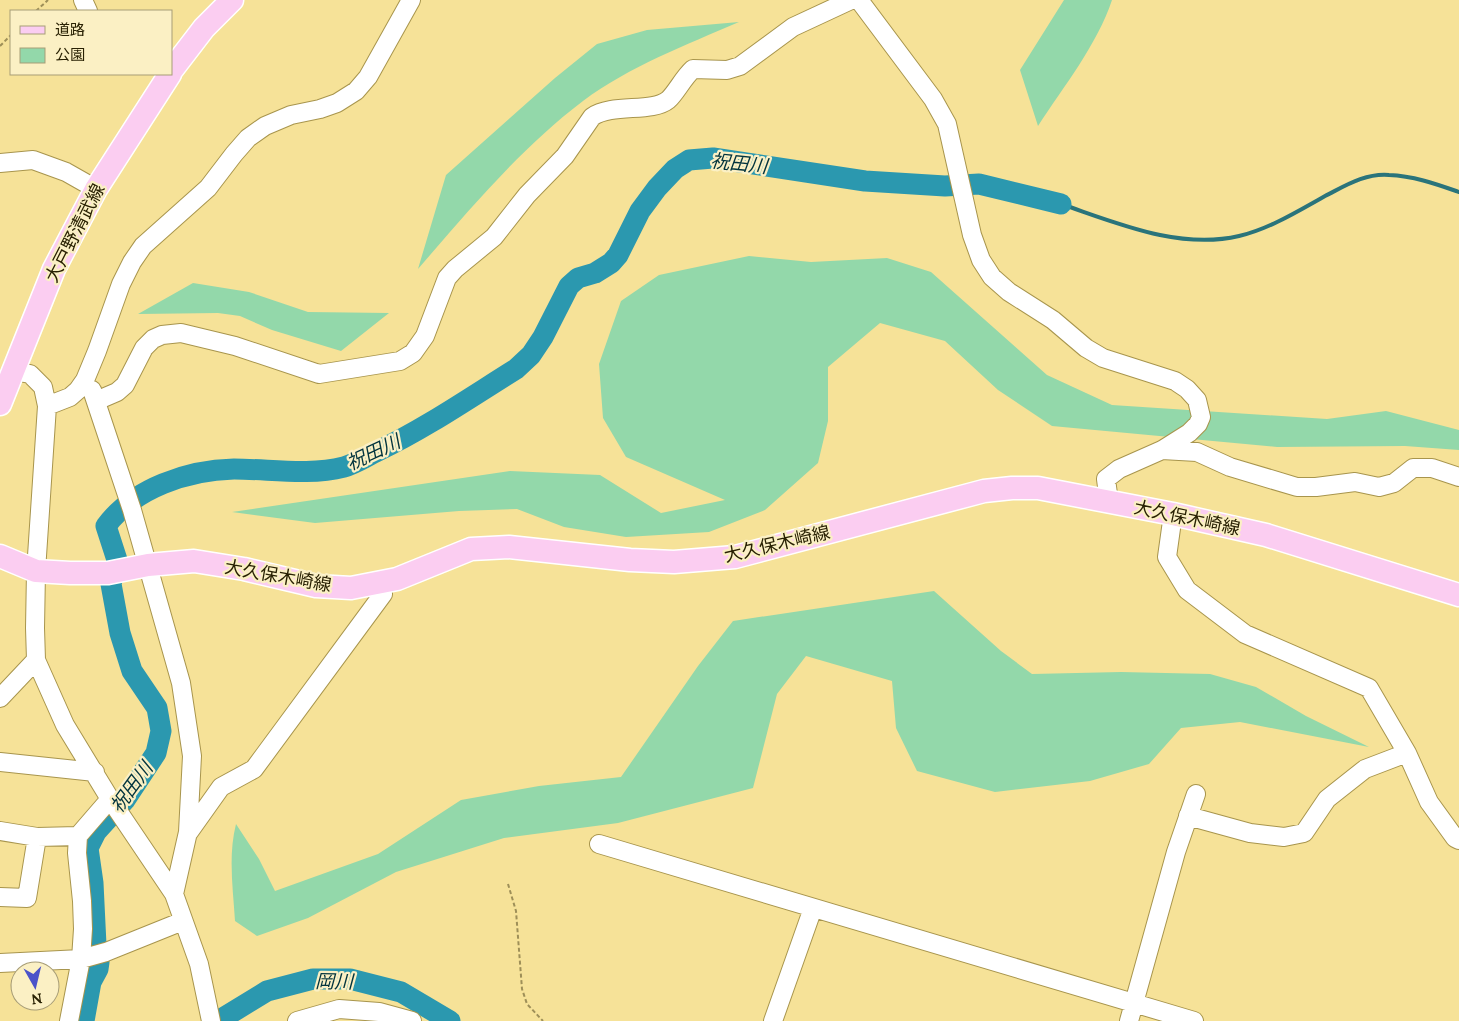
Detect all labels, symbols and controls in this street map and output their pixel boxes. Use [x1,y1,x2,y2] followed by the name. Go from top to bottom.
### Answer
[10,10,172,75] legend
[55,20,85,39] text: 道路
[55,45,85,64] text: 公園
[709,148,771,178] water label: 祝田川
[40,179,109,286] street label: 大戸野清武線
[342,428,406,475] water label: 祝田川
[1132,495,1242,540] street label: 大久保木崎線
[722,520,832,567] street label: 大久保木崎線
[223,555,333,596] street label: 大久保木崎線
[105,755,159,817] water label: 祝田川
[10,961,60,1011] north arrow
[315,969,355,993] water label: 岡川
[30,989,43,1009] text: N

